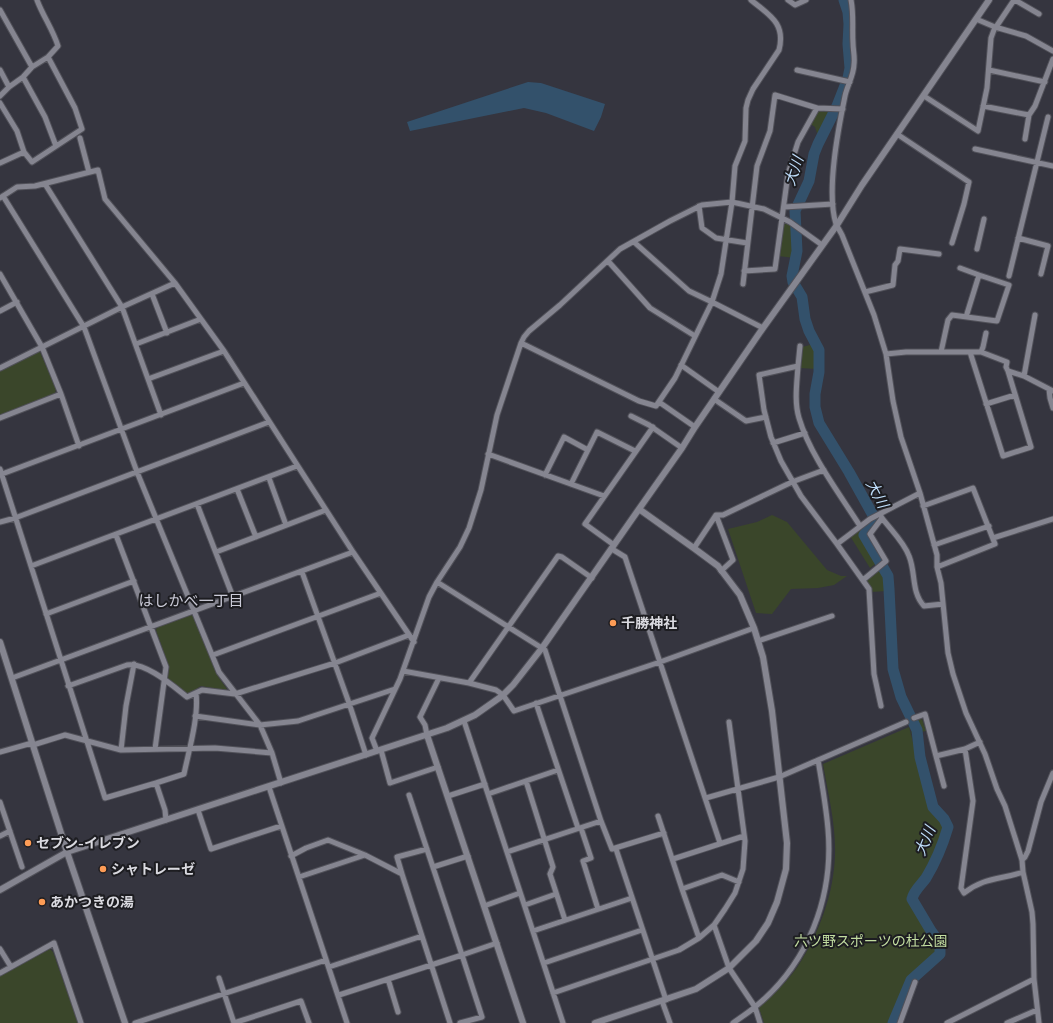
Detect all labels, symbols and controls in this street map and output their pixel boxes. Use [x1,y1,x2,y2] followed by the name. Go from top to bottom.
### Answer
[780,152,807,188] water label: 大川
[863,476,894,513] water label: 大川
[138,591,244,609] district label: はしかべ一丁目
[621,614,677,631] place label: 千勝神社
[608,618,618,628] marker: 千勝神社
[910,821,939,858] water label: 大川
[36,834,140,851] place label: セブン-イレブン
[23,838,33,848] marker: セブン-イレブン
[111,860,195,877] place label: シャトレーゼ
[98,864,108,874] marker: シャトレーゼ
[50,893,134,910] place label: あかつきの湯
[37,897,47,907] marker: あかつきの湯
[794,932,948,949] park label: 六ツ野スポーツの杜公園

